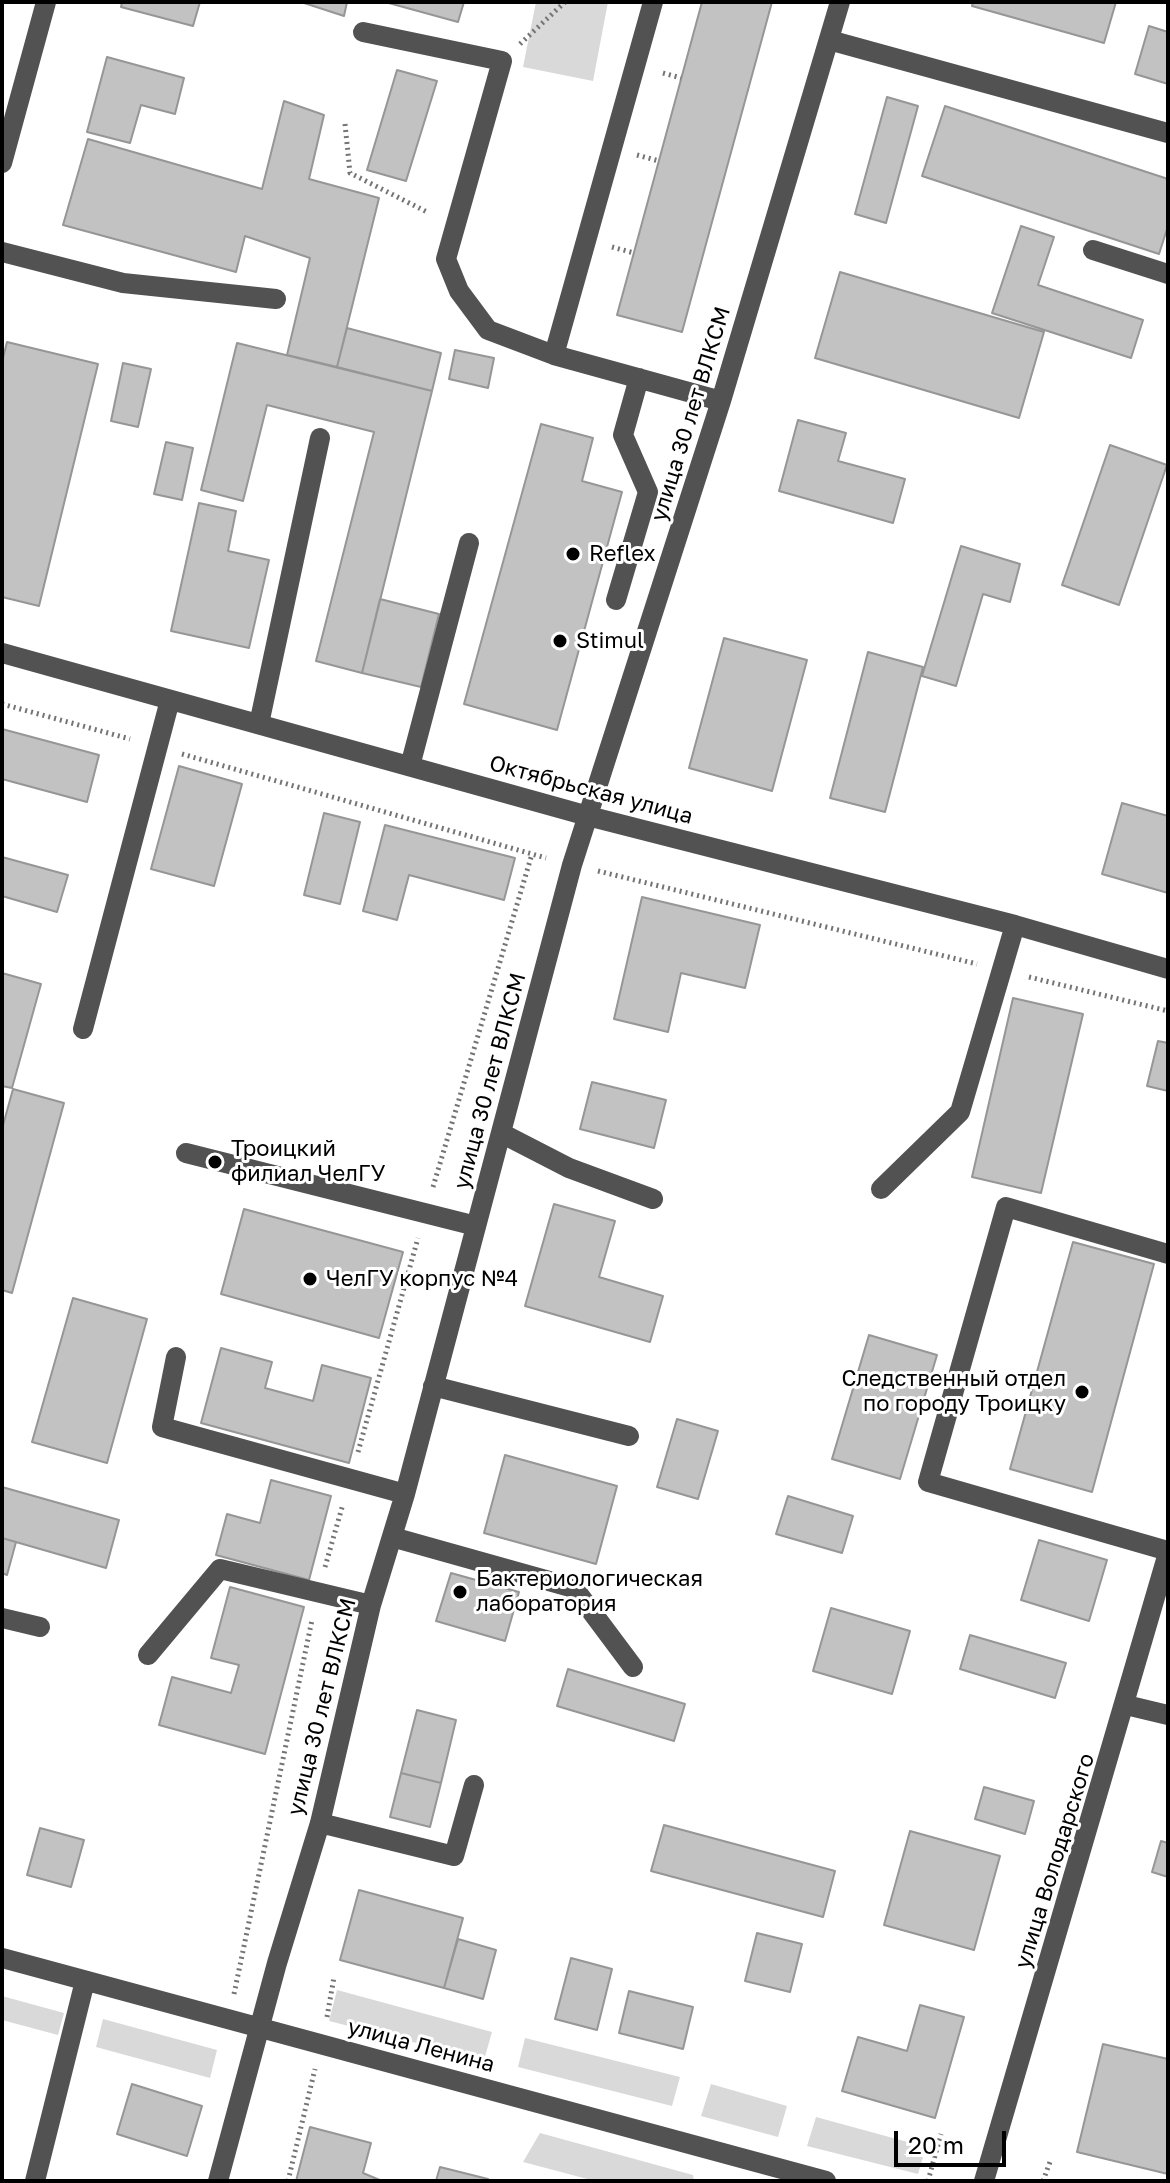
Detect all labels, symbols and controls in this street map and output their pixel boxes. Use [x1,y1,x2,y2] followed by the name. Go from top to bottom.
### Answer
[646,304,736,524] street label: улица 30 лет ВЛКСМ
[589,541,656,567] place label: Reflex
[564,545,582,563] marker: Reflex
[576,628,644,654] place label: Stimul
[551,632,569,650] marker: Stimul
[486,750,696,830] street label: Октябрьская улица
[448,970,532,1192] street label: улица 30 лет ВЛКСМ
[231,1136,385,1188] place label: Троицкий филиал ЧелГУ
[206,1153,224,1171] marker: Троицкий филиал ЧелГУ
[326,1266,518,1292] place label: ЧелГУ корпус №4
[301,1270,319,1288] marker: ЧелГУ корпус №4
[842,1366,1066,1418] place label: Следственный отдел по городу Троицку
[1073,1383,1091,1401] marker: Следственный отдел по городу Троицку
[476,1566,703,1618] place label: Бактериологическая лаборатория
[451,1583,469,1601] marker: Бактериологическая лаборатория
[282,1596,362,1818] street label: улица 30 лет ВЛКСМ
[1010,1750,1100,1972] street label: улица Володарского
[345,2014,497,2078] street label: улица Ленина
[898,2115,1010,2165] scale bar
[908,2130,964,2159] text: 20 m

